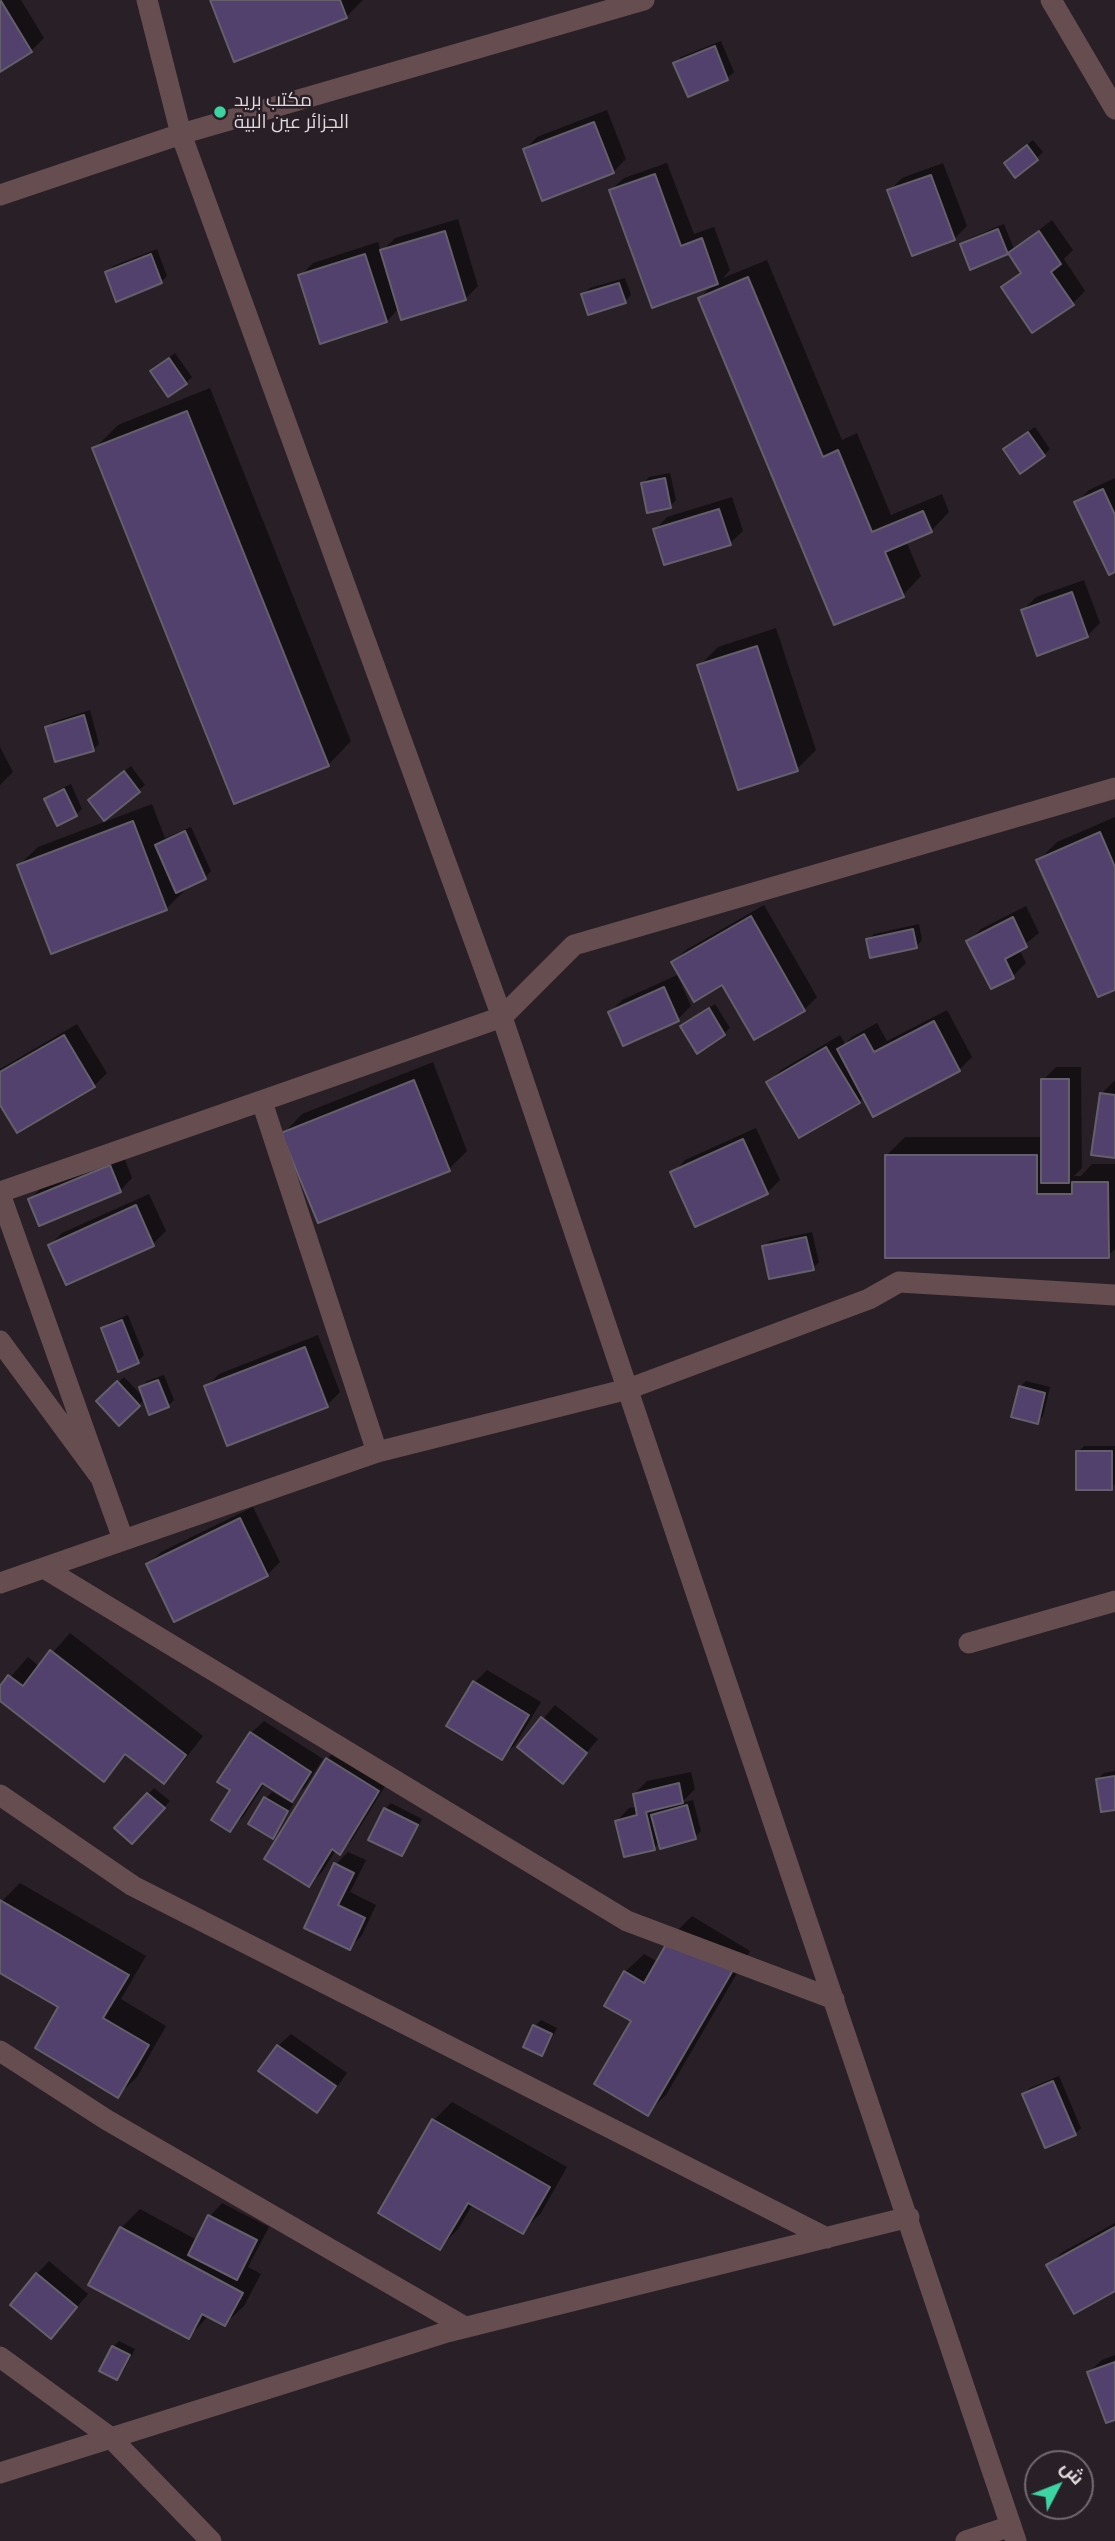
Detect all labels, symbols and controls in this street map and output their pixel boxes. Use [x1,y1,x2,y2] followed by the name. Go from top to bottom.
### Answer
[234,90,349,134] place label: مكتب بريد الجزائر عين البية
[212,104,228,120] marker: مكتب بريد الجزائر عين البية
[1024,2450,1094,2520] north arrow
[1056,2455,1090,2489] text: ش

